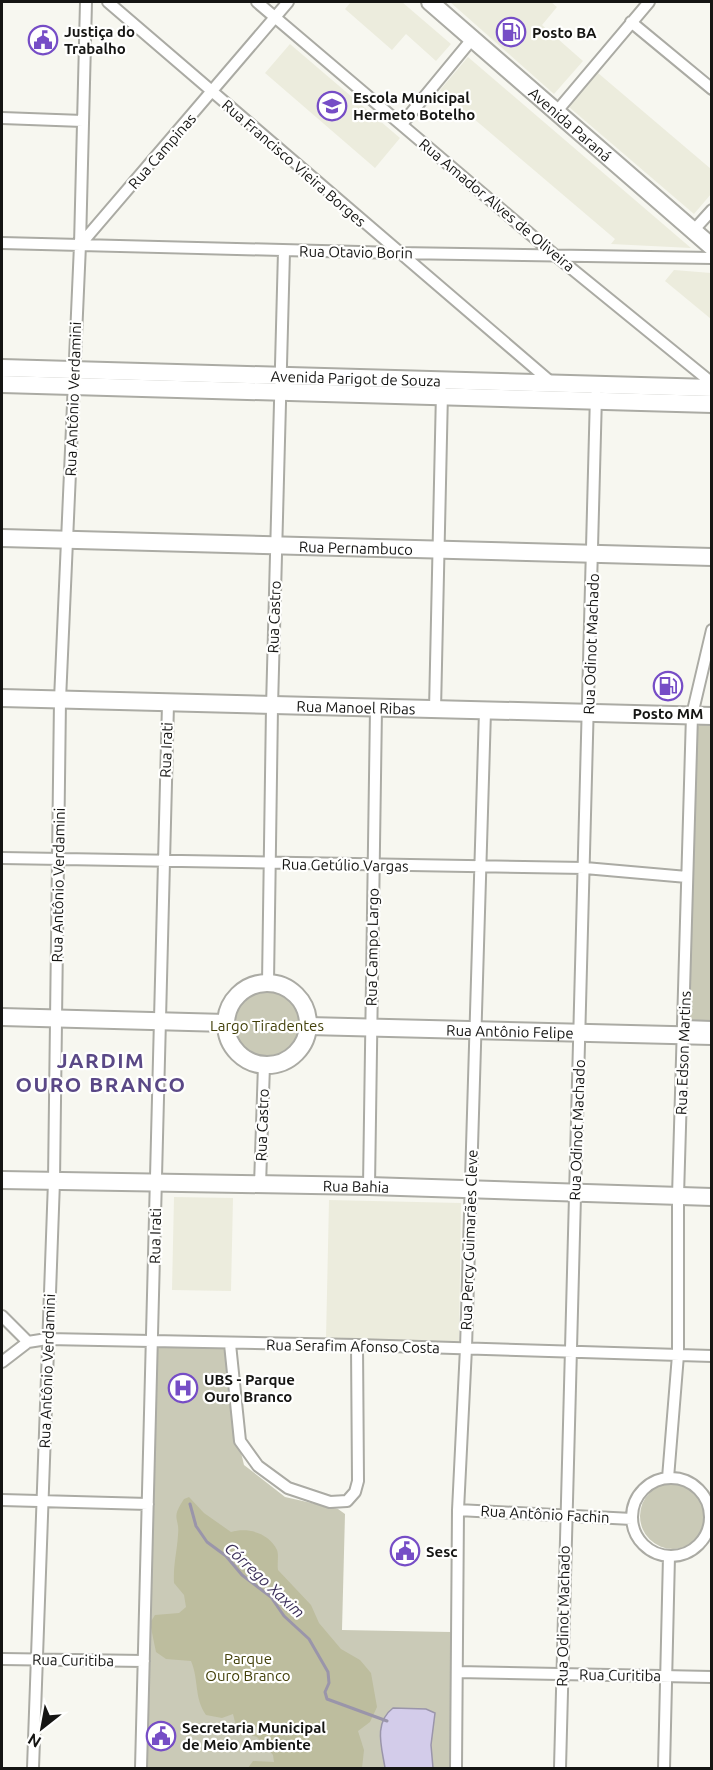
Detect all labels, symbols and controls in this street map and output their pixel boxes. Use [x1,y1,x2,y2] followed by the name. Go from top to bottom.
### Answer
[495,16,527,48] fuel station icon: Posto BA
[64,23,135,57] place label: Justiça do Trabalho
[27,24,59,56] public building icon: Justiça do Trabalho
[532,24,597,41] place label: Posto BA
[526,84,615,164] street label: Avenida Paraná
[353,89,475,123] place label: Escola Municipal Hermeto Botelho
[316,90,348,122] school or university icon: Escola Municipal Hermeto Botelho
[219,96,369,230] street label: Rua Francisco Vieira Borges
[125,110,199,192] street label: Rua Campinas
[416,135,578,275] street label: Rua Amador Alves de Oliveira
[299,243,413,261] street label: Rua Otavio Borin
[62,321,84,477] street label: Rua Antônio Verdamini
[270,367,441,389] street label: Avenida Parigot de Souza
[299,537,413,557] street label: Rua Pernambuco
[580,573,602,715] street label: Rua Odinot Machado
[264,580,284,654] street label: Rua Castro
[652,670,684,702] fuel station icon: Posto MM
[296,697,416,717] street label: Rua Manoel Ribas
[633,705,703,722] place label: Posto MM
[157,722,175,778] street label: Rua Irati
[48,808,68,962] street label: Rua Antônio Verdamini
[281,855,409,875] street label: Rua Getúlio Vargas
[362,888,382,1006] street label: Rua Campo Largo
[672,991,694,1115] street label: Rua Edson Martins
[210,1017,324,1034] park label: Largo Tiradentes
[446,1021,574,1041] street label: Rua Antônio Felipe
[16,1048,187,1096] district label: JARDIM OURO BRANCO
[566,1059,588,1201] street label: Rua Odinot Machado
[252,1088,272,1162] street label: Rua Castro
[457,1149,481,1331] street label: Rua Percy Guimarães Cleve
[323,1177,389,1195] street label: Rua Bahia
[146,1208,164,1264] street label: Rua Irati
[36,1293,58,1449] street label: Rua Antônio Verdamini
[266,1336,440,1356] street label: Rua Serafim Afonso Costa
[204,1371,295,1405] place label: UBS - Parque Ouro Branco
[167,1372,199,1404] hospital icon: UBS - Parque Ouro Branco
[480,1502,610,1526] street label: Rua Antônio Fachin
[389,1535,421,1567] public building icon: Sesc
[222,1539,308,1621] water label: Córrego Xaxim
[426,1543,458,1560] place label: Sesc
[553,1545,573,1687] street label: Rua Odinot Machado
[205,1650,291,1684] park label: Parque Ouro Branco
[32,1651,114,1669] street label: Rua Curitiba
[579,1666,661,1684] street label: Rua Curitiba
[12,1698,72,1758] north arrow
[182,1719,326,1753] place label: Secretaria Municipal de Meio Ambiente
[145,1720,177,1752] public building icon: Secretaria Municipal de Meio Ambiente
[25,1730,44,1752] text: N

